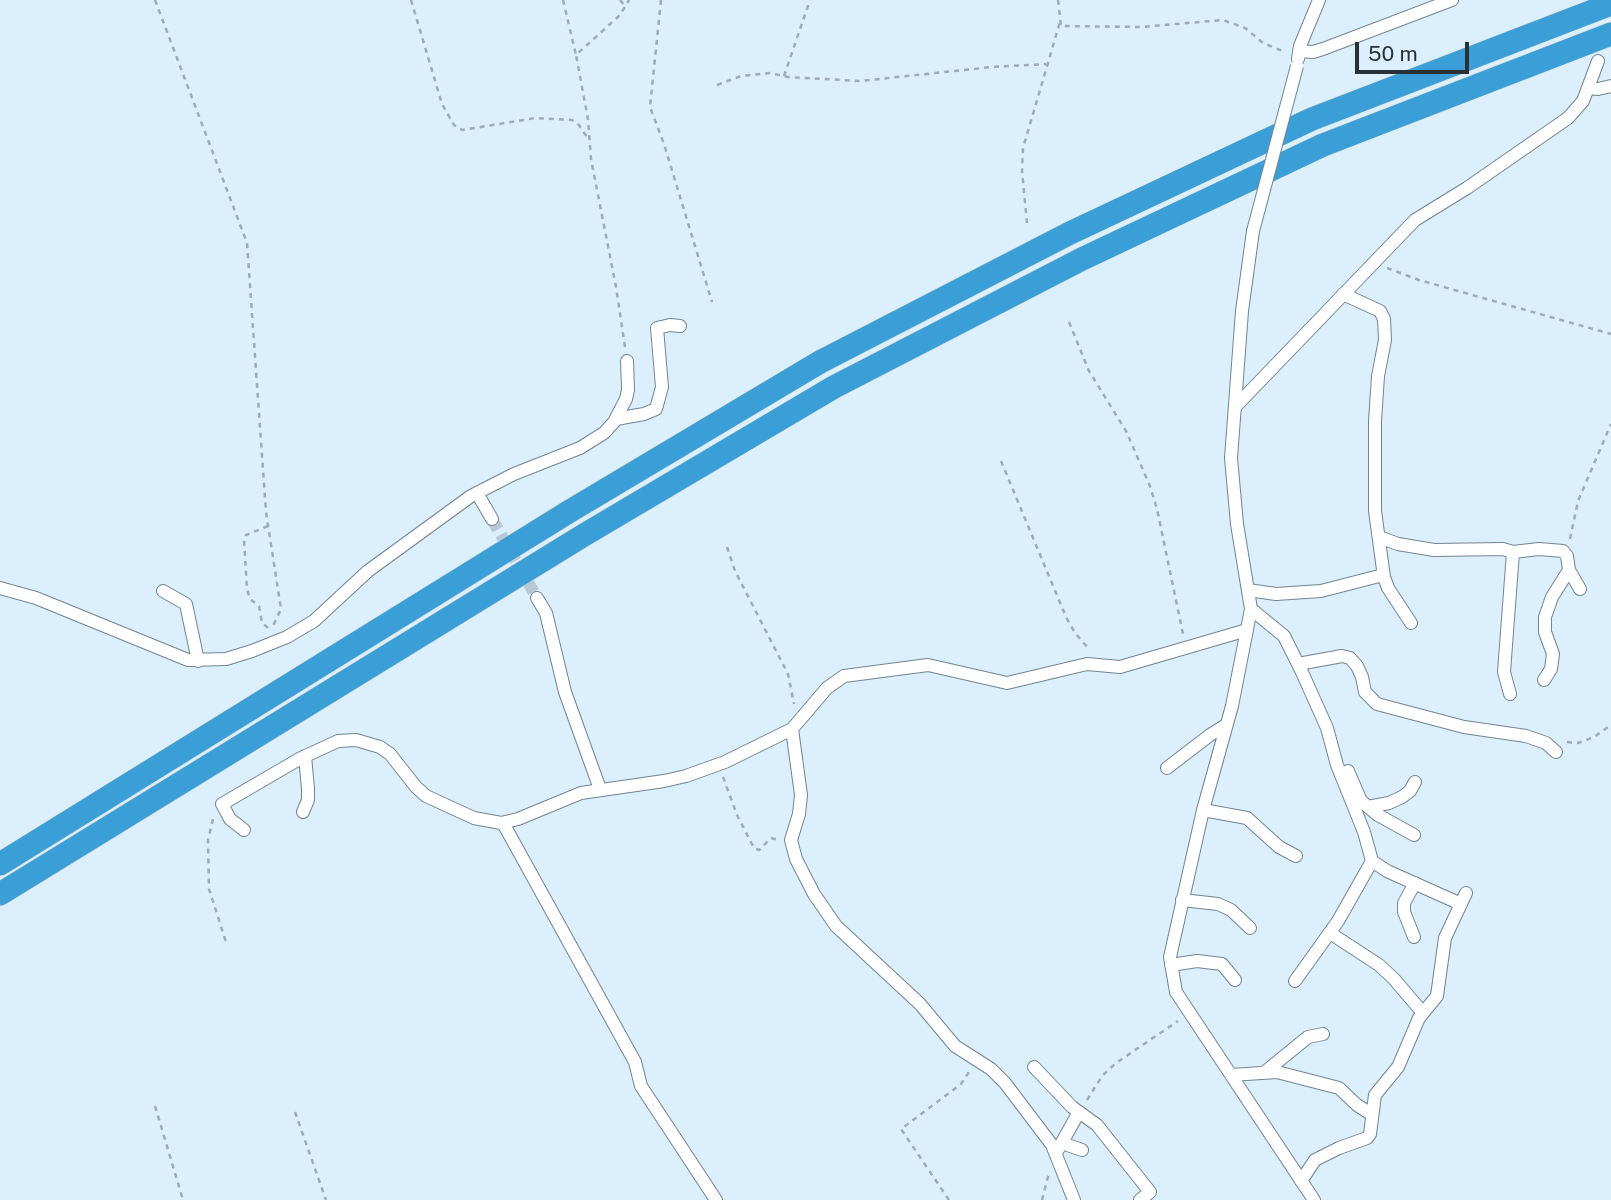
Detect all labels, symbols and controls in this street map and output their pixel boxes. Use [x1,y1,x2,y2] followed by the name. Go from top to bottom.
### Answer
[1359,28,1473,72] scale bar
[1368,41,1418,66] text: 50 m

